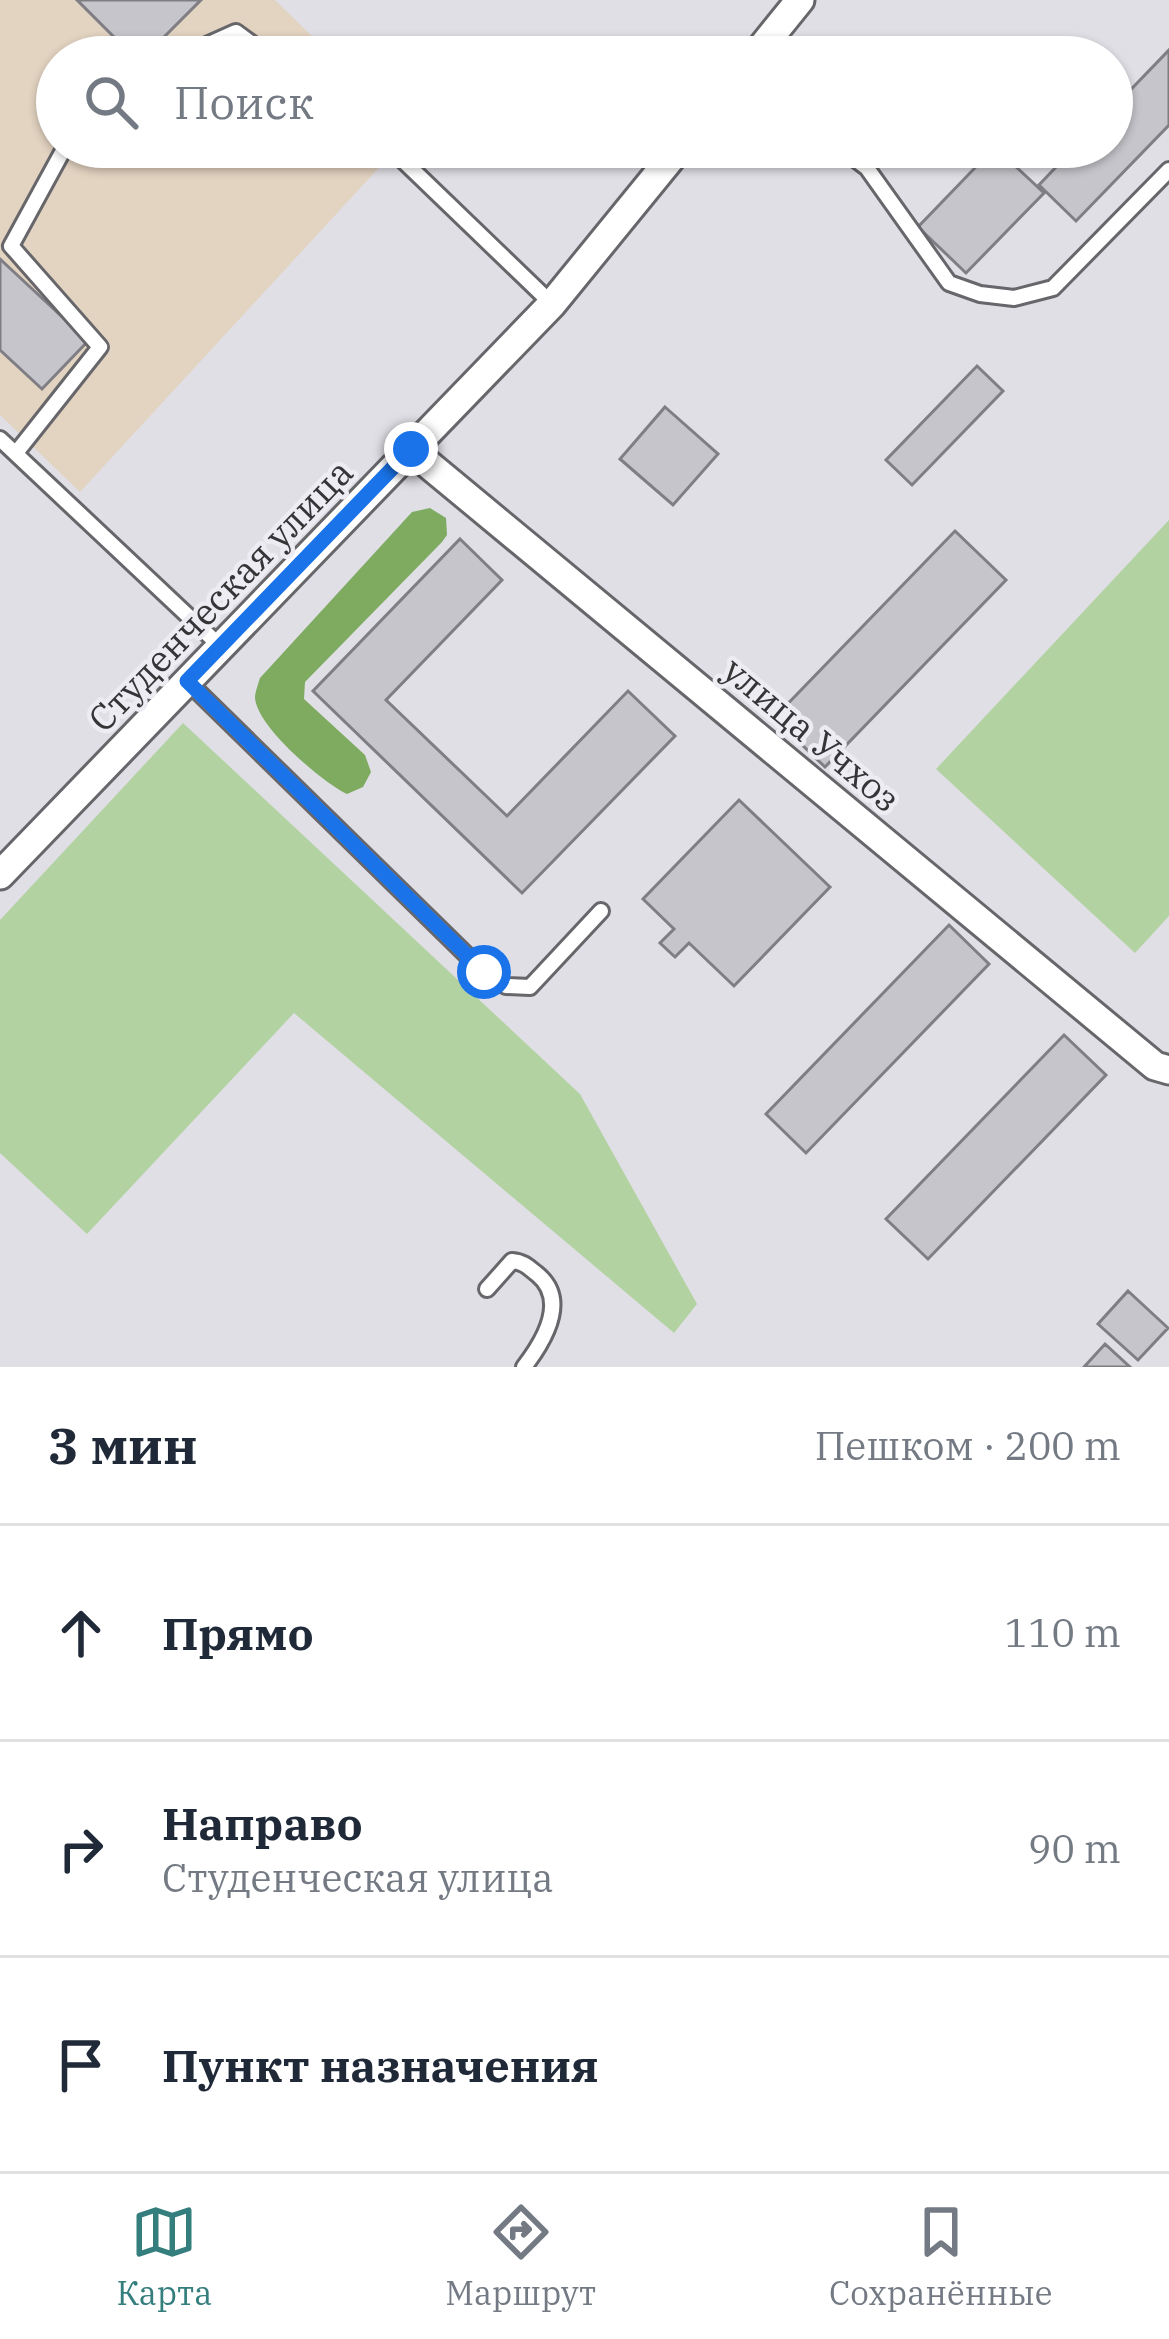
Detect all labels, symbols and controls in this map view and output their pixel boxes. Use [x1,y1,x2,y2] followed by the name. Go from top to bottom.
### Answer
[36,36,1133,168] search box
[78,69,144,135] icon: search
[174,73,314,131] text: Поиск
[384,422,438,476] route end
[78,449,362,741] street label: Студенческая улица
[714,646,910,822] street label: улица Учхоз
[457,945,511,999] route start
[48,1412,198,1478] text: 3 мин
[815,1420,1121,1471] text: Пешком · 200 m
[48,1600,114,1666] icon: ahead
[162,1604,314,1662] text: Прямо
[1005,1607,1121,1658] text: 110 m
[162,1794,363,1852] text: Направо
[48,1816,114,1882] icon: right
[1028,1823,1121,1874] text: 90 m
[162,1852,553,1903] text: Студенческая улица
[48,2032,114,2098] icon: arrive
[162,2036,599,2094] text: Пункт назначения
[116,2199,212,2314] tab: Карта
[445,2199,596,2314] tab: Маршрут
[829,2199,1053,2314] tab: Сохранённые

